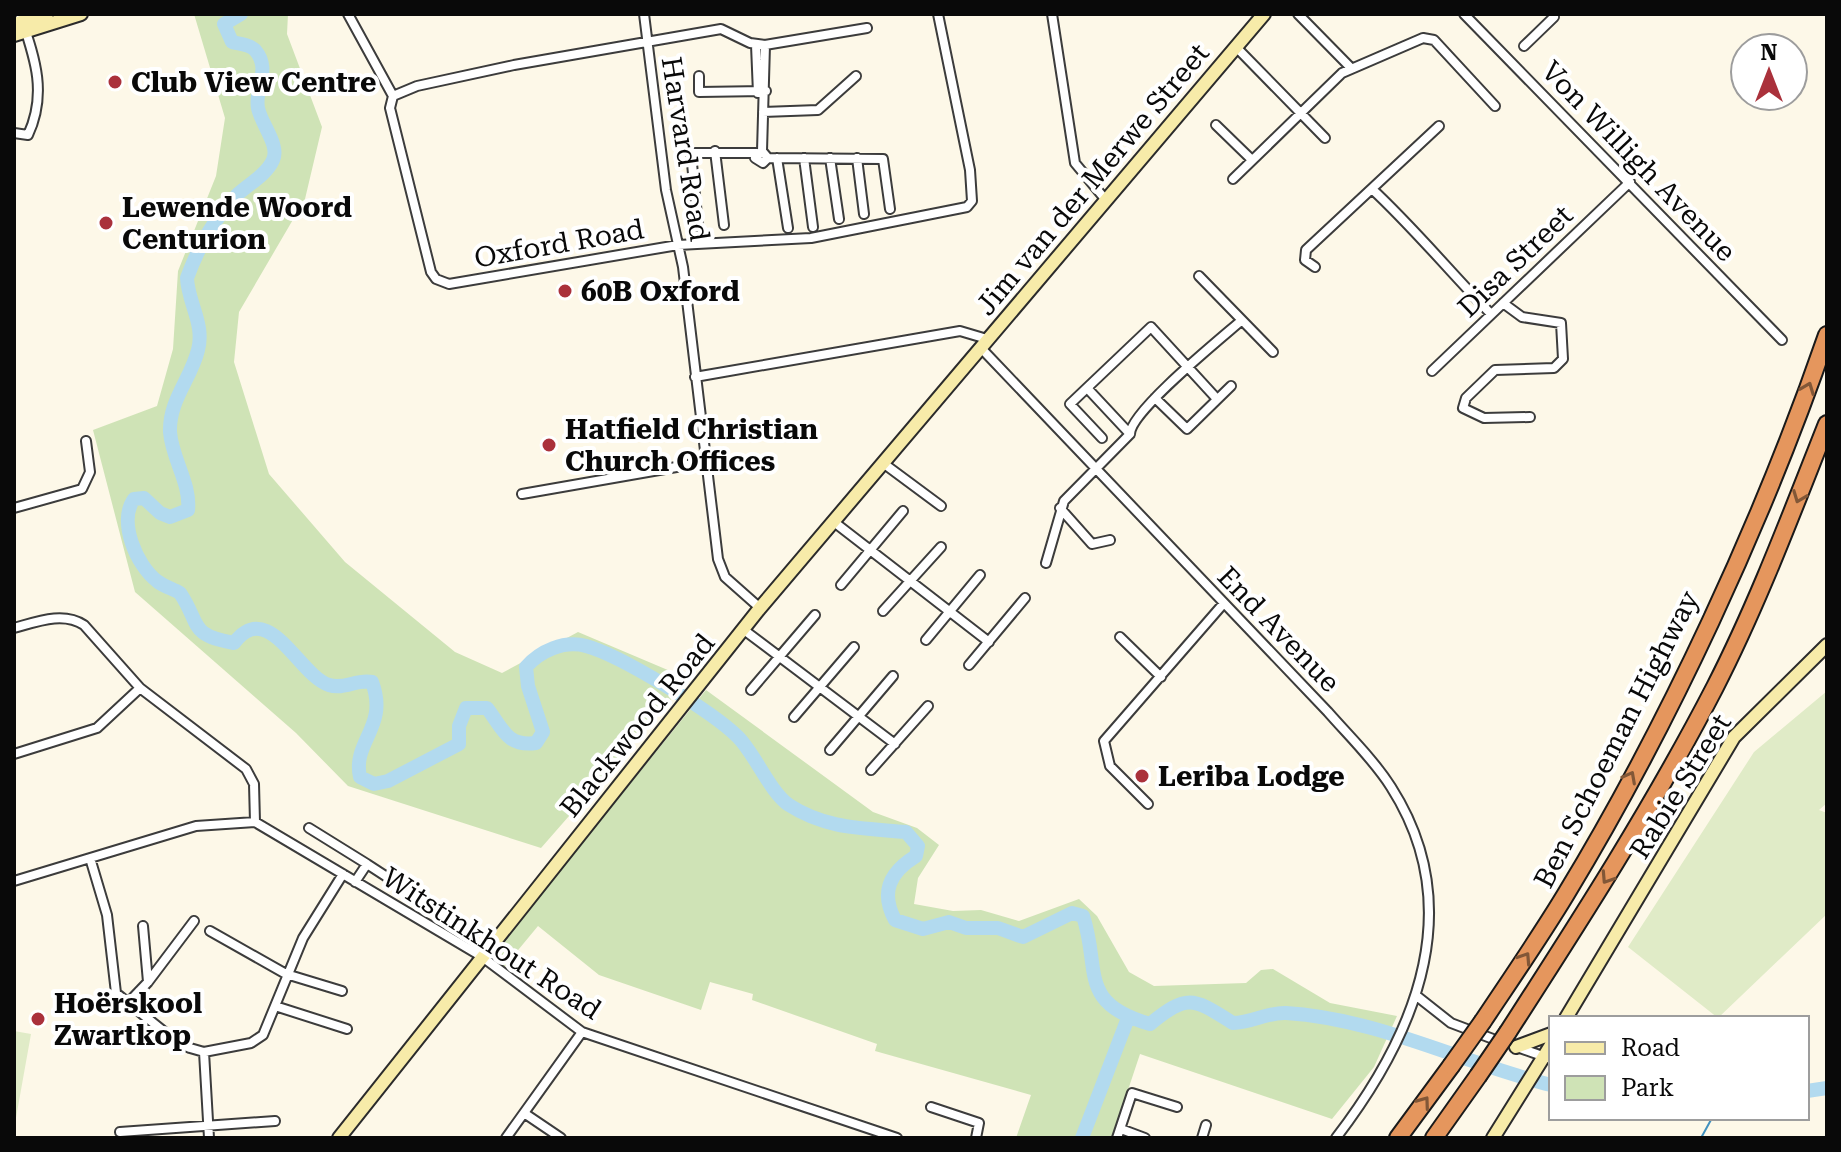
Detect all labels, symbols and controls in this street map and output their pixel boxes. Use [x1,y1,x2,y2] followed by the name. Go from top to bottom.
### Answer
[1729,32,1809,112] north arrow
[969,37,1216,322] street label: Jim van der Merwe Street
[1761,40,1778,65] text: N
[1535,54,1743,268] street label: Von Willigh Avenue
[655,55,716,244] street label: Harvard Road
[131,66,377,99] place label: Club View Centre
[106,73,124,91] marker: Club View Centre
[122,191,352,256] place label: Lewende Woord Centurion
[1451,199,1579,324] street label: Disa Street
[472,212,646,275] street label: Oxford Road
[97,214,115,232] marker: Lewende Woord Centurion
[581,275,740,308] place label: 60B Oxford
[556,282,574,300] marker: 60B Oxford
[1798,382,1815,396] one-way arrow
[565,413,818,478] place label: Hatfield Christian Church Offices
[540,436,558,454] marker: Hatfield Christian Church Offices
[1792,489,1808,503] one-way arrow
[1211,560,1347,699] street label: End Avenue
[1527,585,1706,893] street label: Ben Schoeman Highway
[553,627,721,824] street label: Blackwood Road
[1623,708,1738,865] street label: Rabie Street
[1158,760,1345,793] place label: Leriba Lodge
[1133,767,1151,785] marker: Leriba Lodge
[1621,770,1636,785] one-way arrow
[376,860,607,1027] street label: Witstinkhout Road
[1601,870,1616,884] one-way arrow
[1515,952,1530,966] one-way arrow
[54,987,202,1052] place label: Hoërskool Zwartkop
[29,1010,47,1028] marker: Hoërskool Zwartkop
[1549,1016,1809,1120] legend
[1621,1034,1680,1062] text: Road
[1621,1074,1674,1102] text: Park
[1414,1096,1429,1111] one-way arrow

